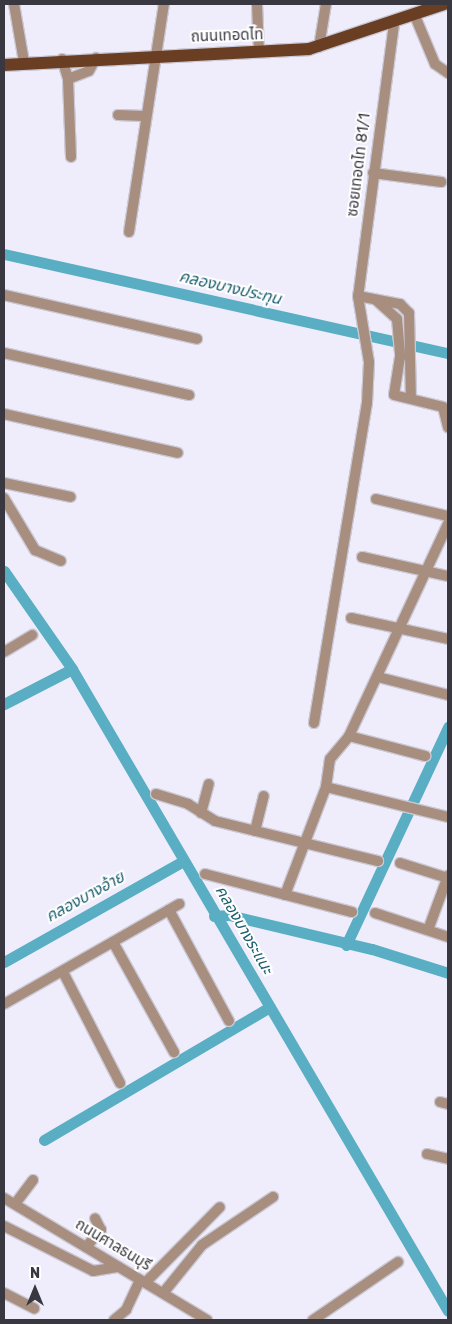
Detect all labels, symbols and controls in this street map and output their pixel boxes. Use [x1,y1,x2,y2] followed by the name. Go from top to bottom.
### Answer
[190,26,264,46] street label: ถนนเทอดไท
[344,112,374,218] street label: ซอยเทอดไท 81/1
[177,267,283,309] water label: คลองบางประทุน
[42,868,128,926] water label: คลองบางอ้าย
[211,882,277,978] water label: คลองบางระแนะ
[72,1215,154,1275] street label: ถนนศาลธนบุรี
[10,1264,60,1314] north arrow
[30,1265,40,1282] text: N

